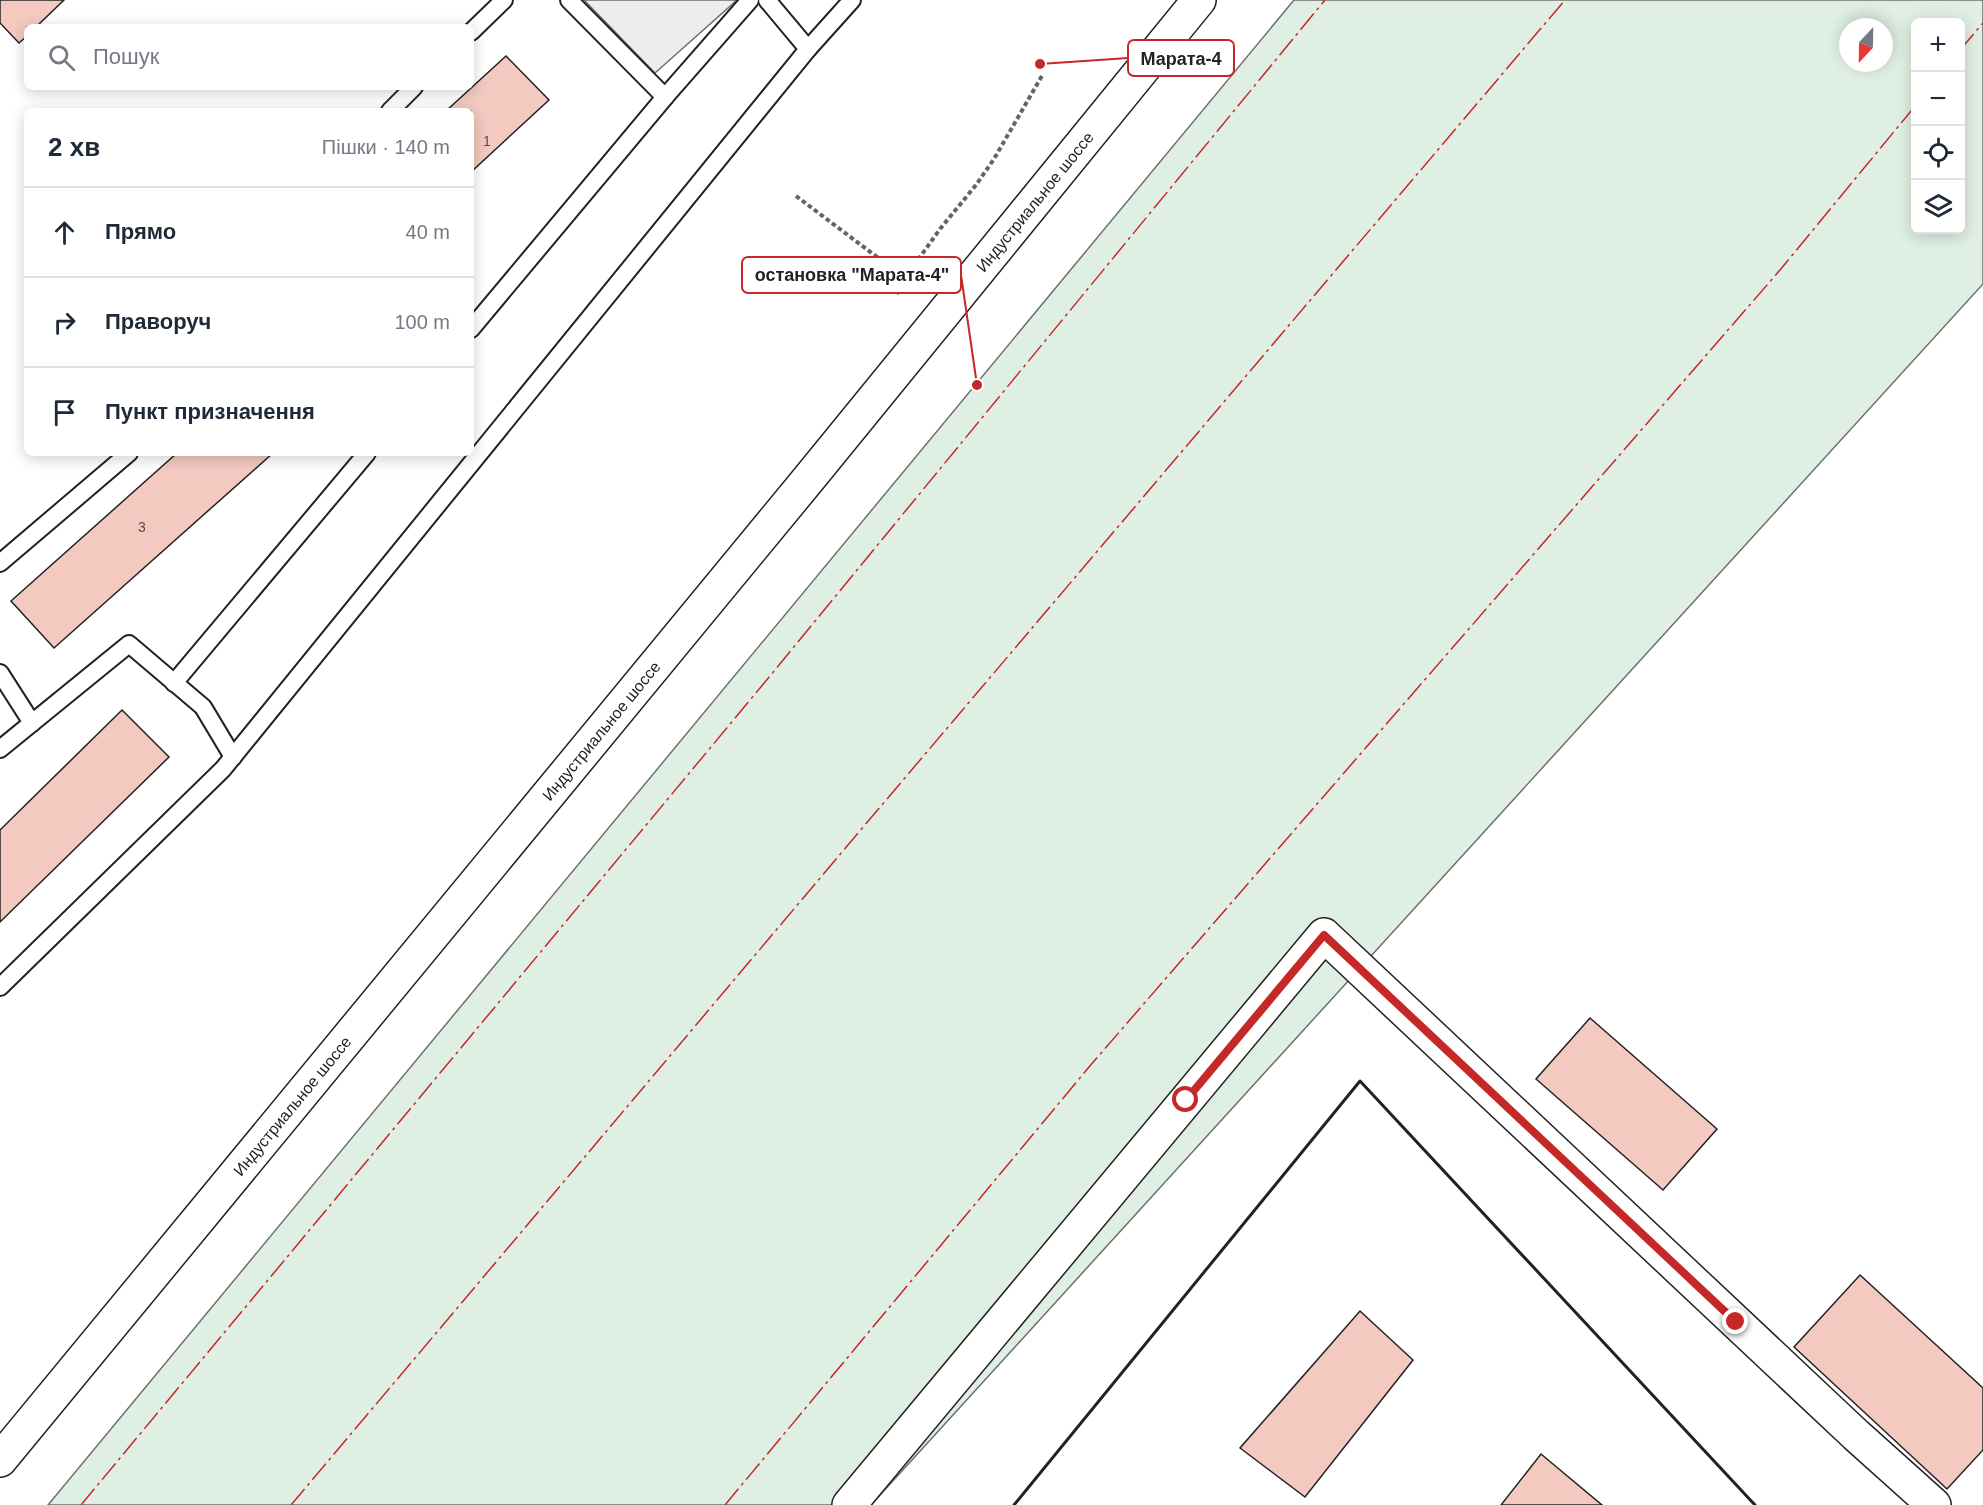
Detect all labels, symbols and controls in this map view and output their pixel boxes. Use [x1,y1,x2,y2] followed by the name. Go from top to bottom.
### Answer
[1839,18,1893,72] north arrow
[1911,18,1965,234] map controls
[1911,18,1965,72] button: +
[24,24,474,90] search box
[1128,40,1234,76] callout: Марата-4
[45,41,78,74] icon: search
[93,44,159,69] text: Пошук
[1140,49,1222,69] text: Марата-4
[1911,72,1965,126] button: −
[1911,126,1965,180] button: locate
[973,129,1097,275] street label: Индустриальное шоссе
[48,132,100,162] text: 2 хв
[483,133,491,149] house number: 1
[322,136,450,158] text: Пішки · 140 m
[1911,180,1965,234] button: layers
[48,216,81,249] icon: ahead
[105,219,176,244] text: Прямо
[406,221,450,243] text: 40 m
[742,257,961,293] callout: остановка "Марата-4"
[755,265,949,285] text: остановка "Марата-4"
[48,306,81,339] icon: right
[105,309,211,334] text: Праворуч
[394,311,450,333] text: 100 m
[48,396,81,429] icon: arrive
[105,399,315,424] text: Пункт призначення
[138,519,146,535] house number: 3
[539,658,664,804] street label: Индустриальное шоссе
[230,1033,355,1179] street label: Индустриальное шоссе
[1172,1086,1198,1112] route start
[1722,1308,1748,1334] route end

